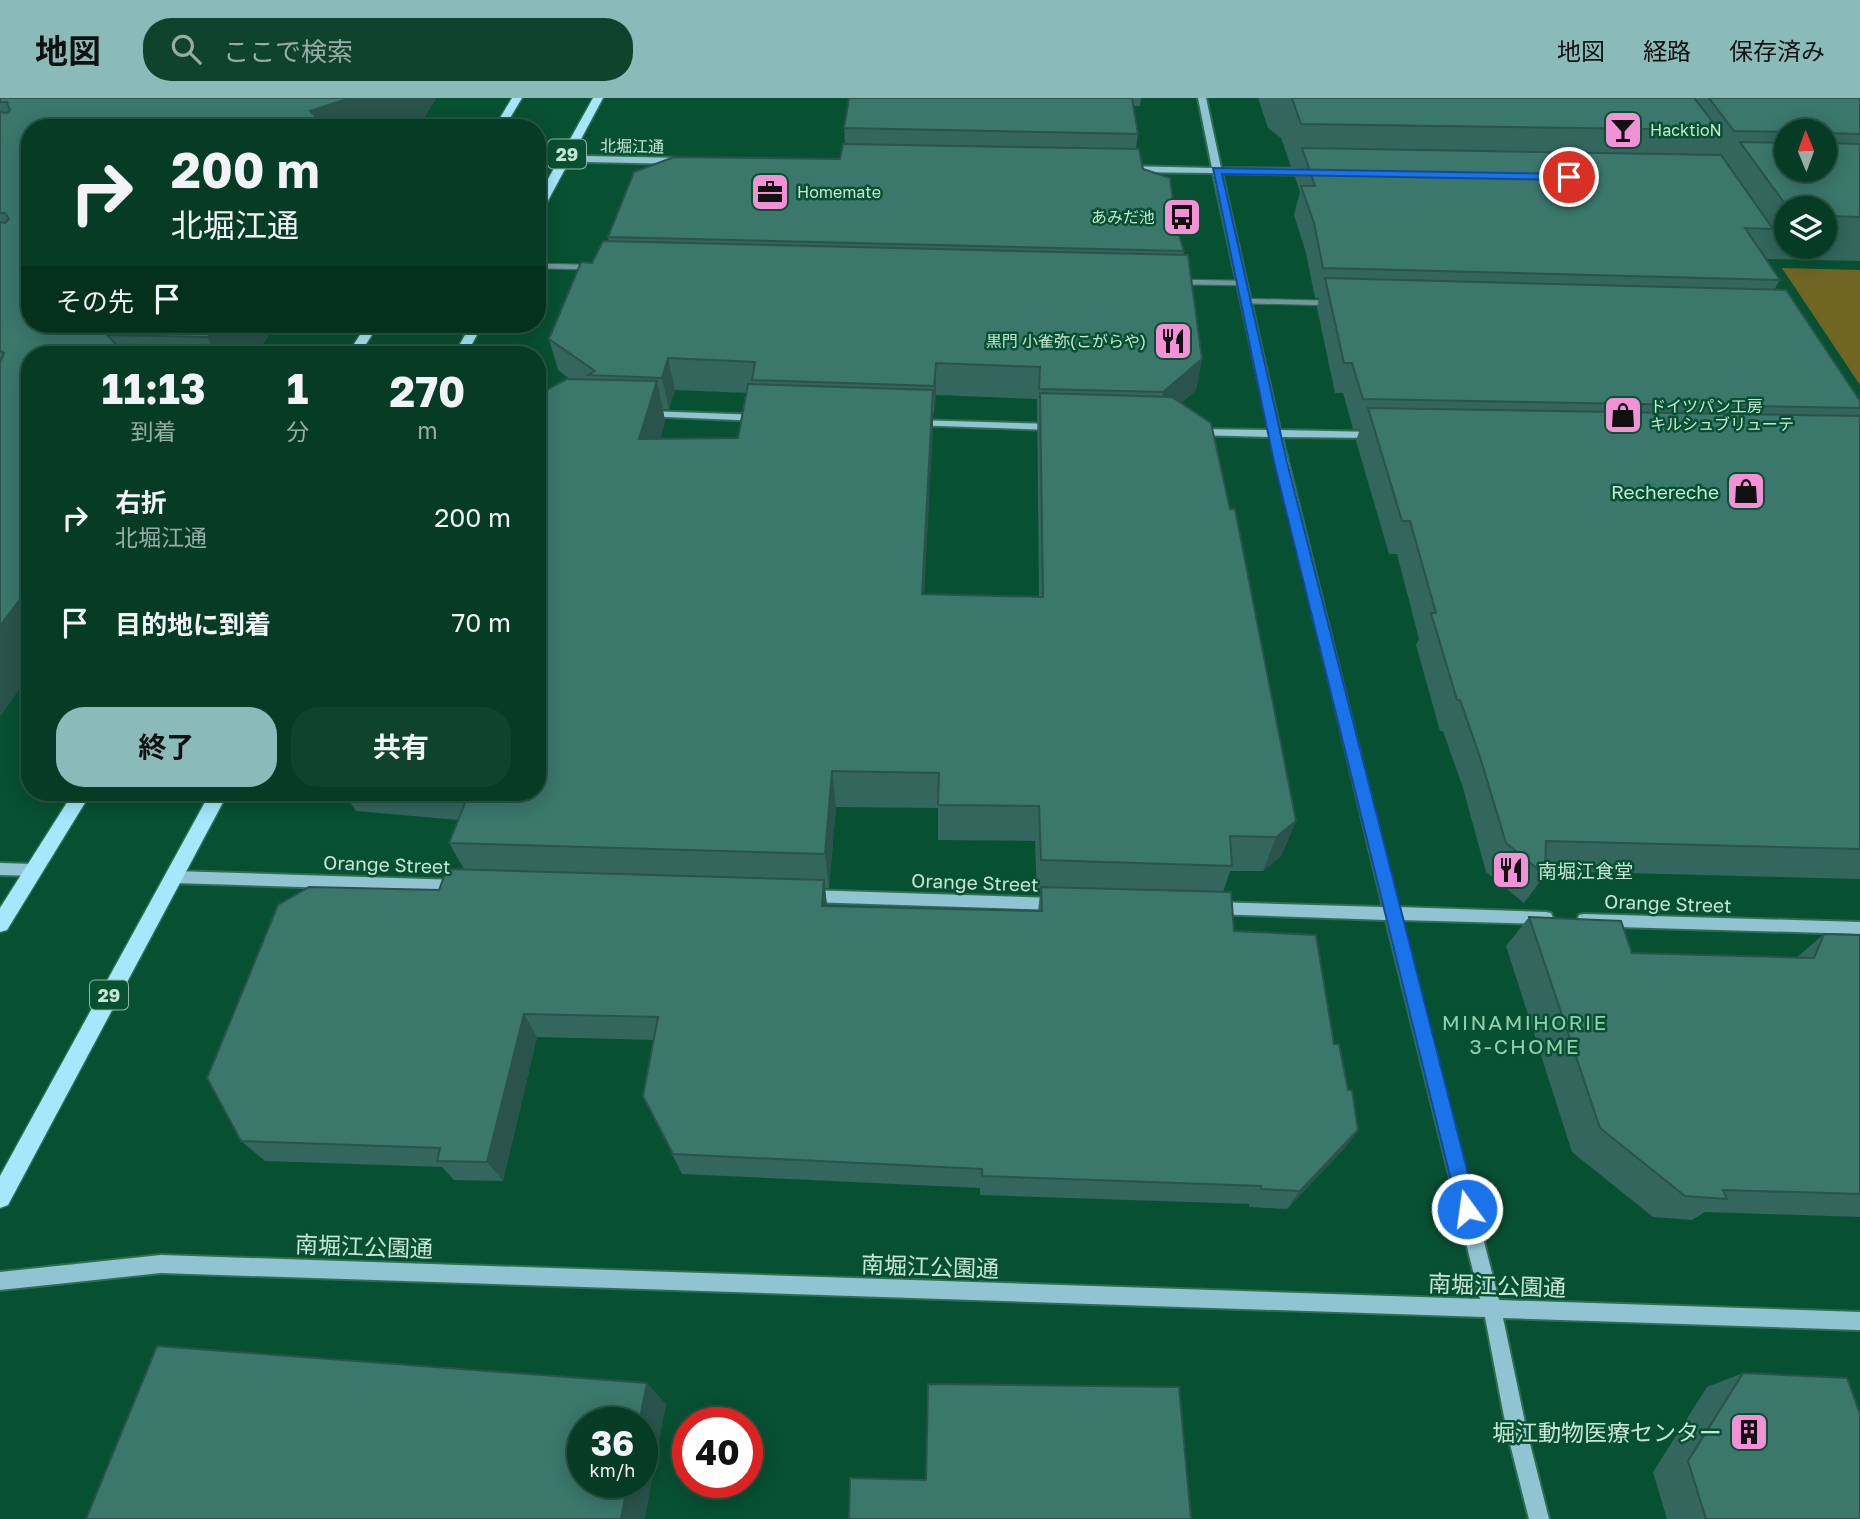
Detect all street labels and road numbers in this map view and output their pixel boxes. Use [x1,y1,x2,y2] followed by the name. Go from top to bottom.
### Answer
[600,135,664,157] street label: 北堀江通
[548,140,586,168] road number: 29
[323,850,451,878] street label: Orange Street
[911,868,1039,896] street label: Orange Street
[1604,889,1732,917] street label: Orange Street
[90,980,128,1010] road number: 29
[295,1230,433,1262] street label: 南堀江公園通
[861,1250,999,1282] street label: 南堀江公園通
[1428,1269,1566,1301] street label: 南堀江公園通

